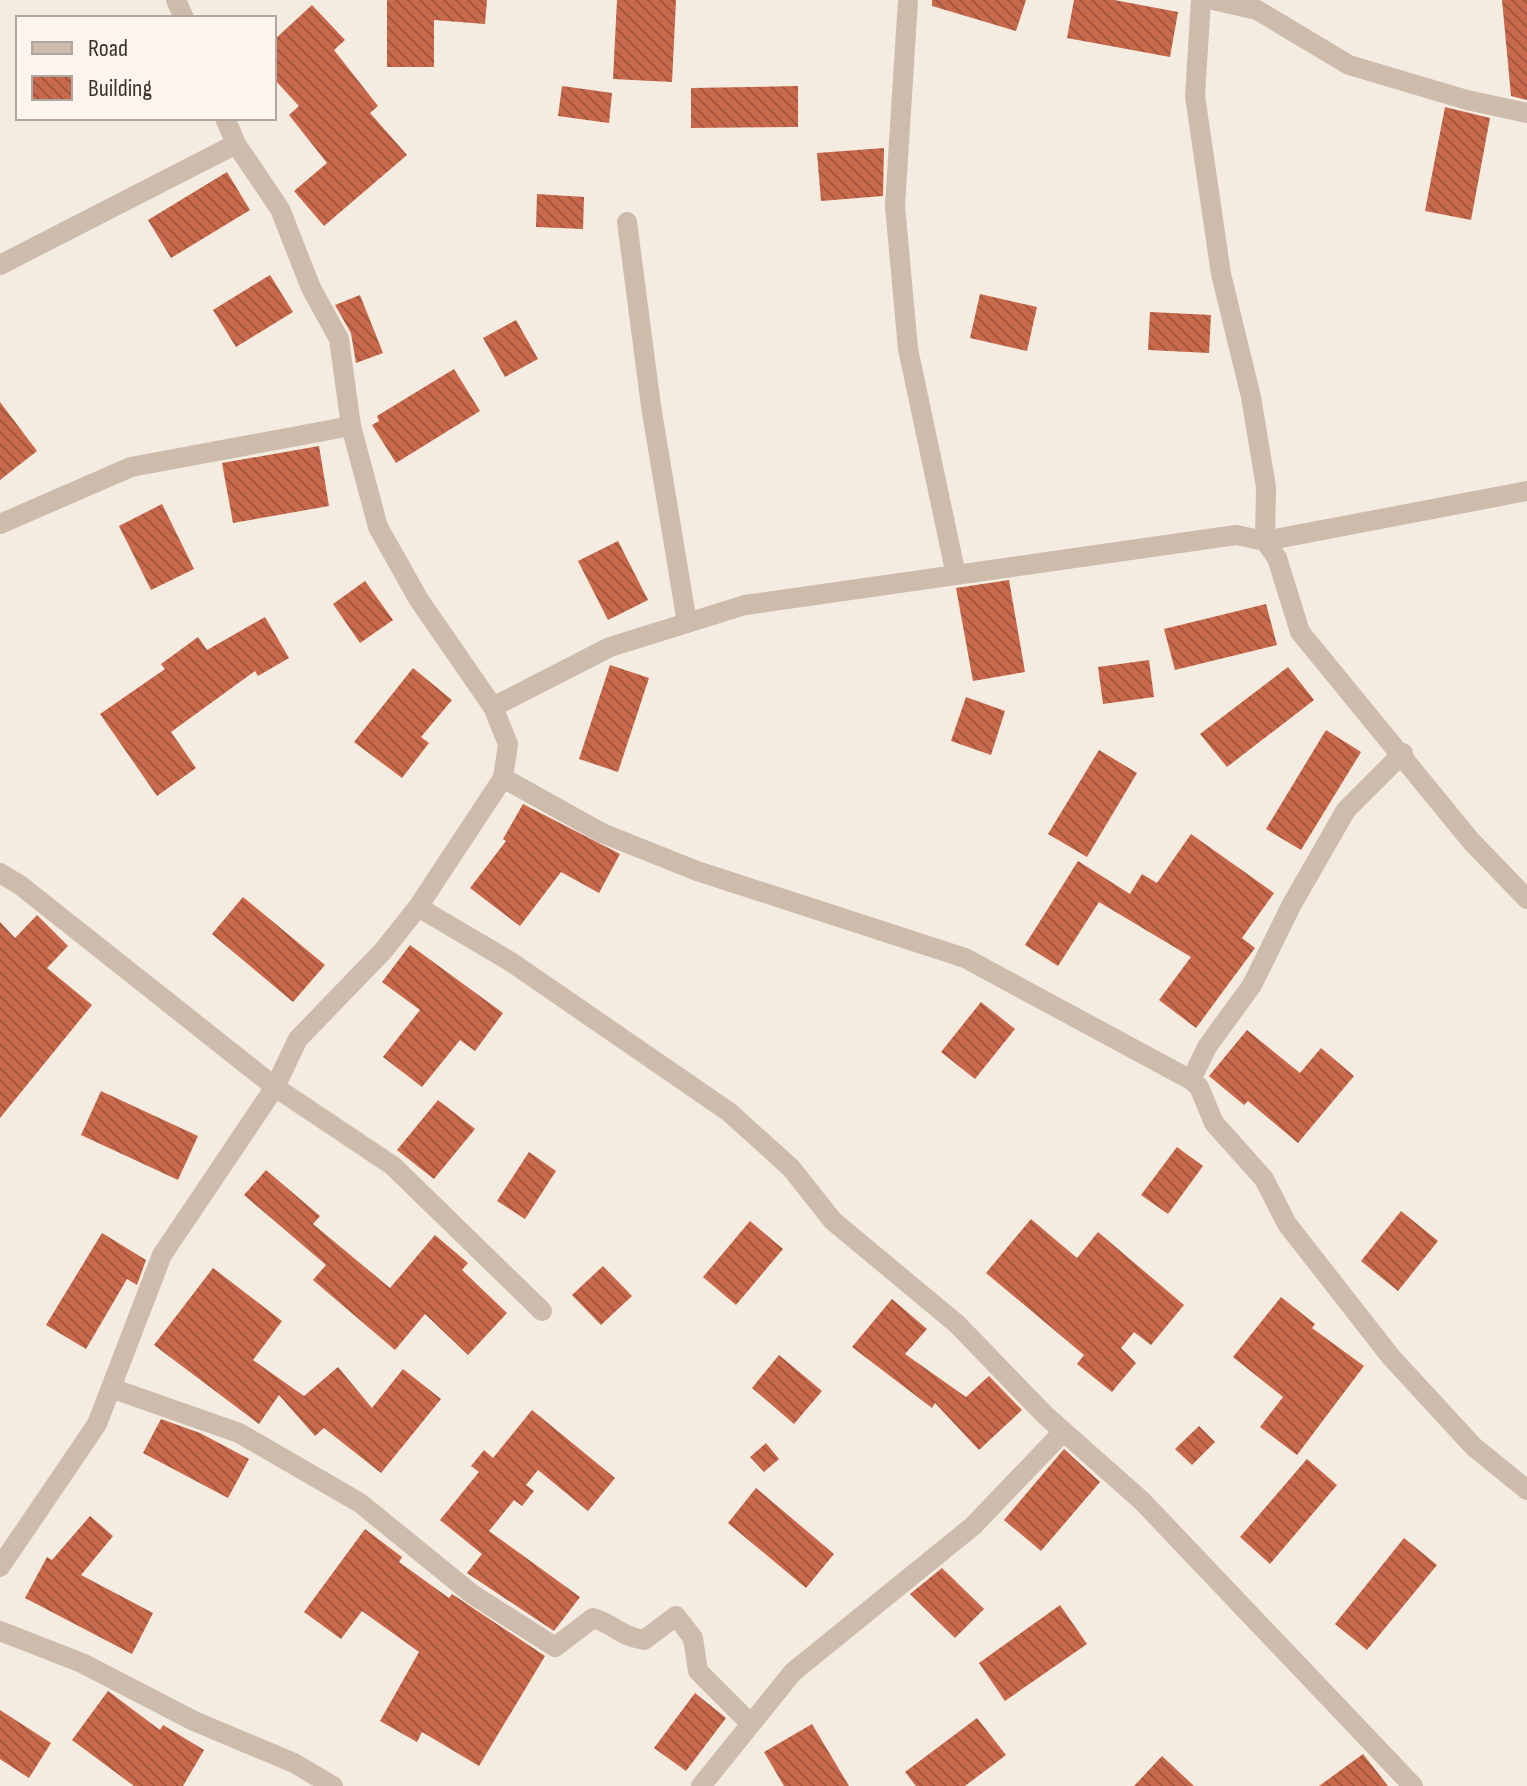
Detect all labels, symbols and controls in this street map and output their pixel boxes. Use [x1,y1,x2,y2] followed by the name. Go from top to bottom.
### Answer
[16,16,276,120] legend
[88,34,128,63] text: Road
[88,74,152,103] text: Building

